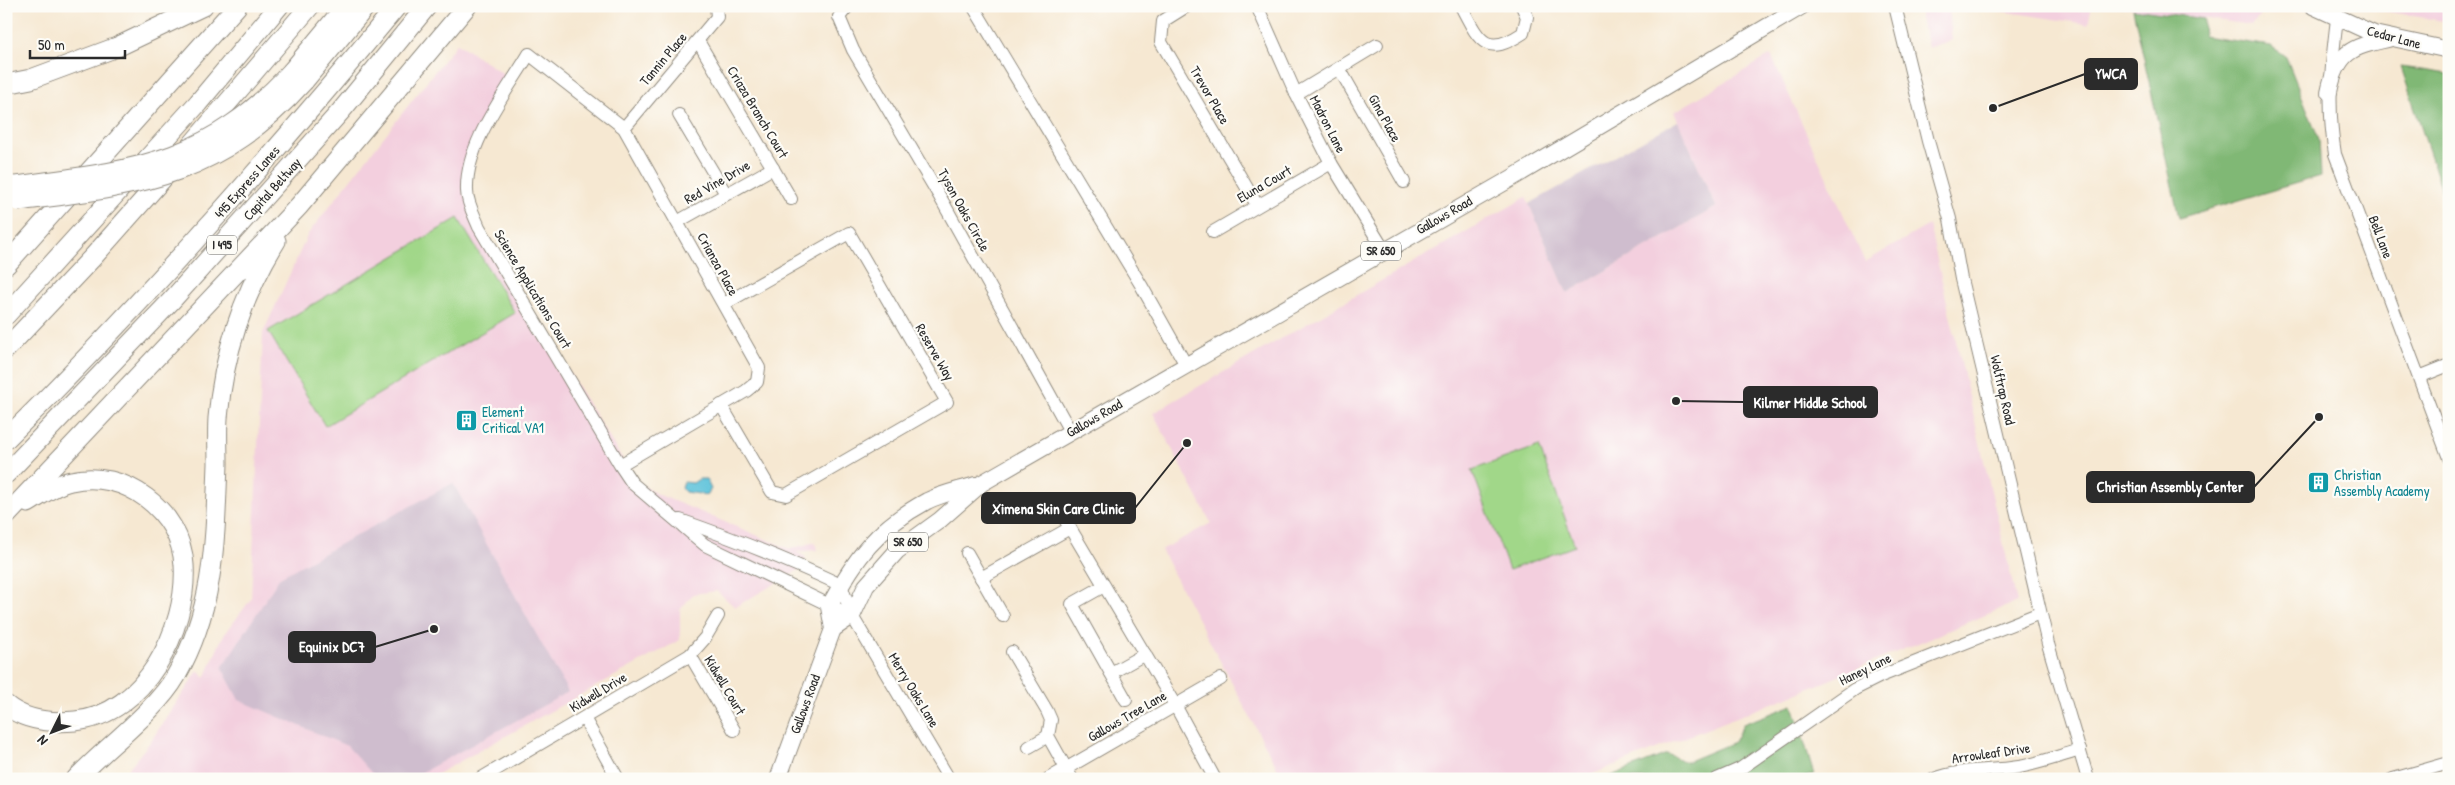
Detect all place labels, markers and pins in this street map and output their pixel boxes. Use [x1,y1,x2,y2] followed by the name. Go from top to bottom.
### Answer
[2085,59,2137,89] callout: YWCA
[1744,387,1877,417] callout: Kilmer Middle School
[482,402,544,437] place label: Element Critical VA1
[454,408,478,432] building icon: Element Critical VA1
[2334,465,2430,501] place label: Christian Assembly Academy
[2306,471,2330,495] building icon: Christian Assembly Academy
[2087,472,2254,502] callout: Christian Assembly Center
[982,493,1135,523] callout: Ximena Skin Care Clinic
[289,632,375,662] callout: Equinix DC7

